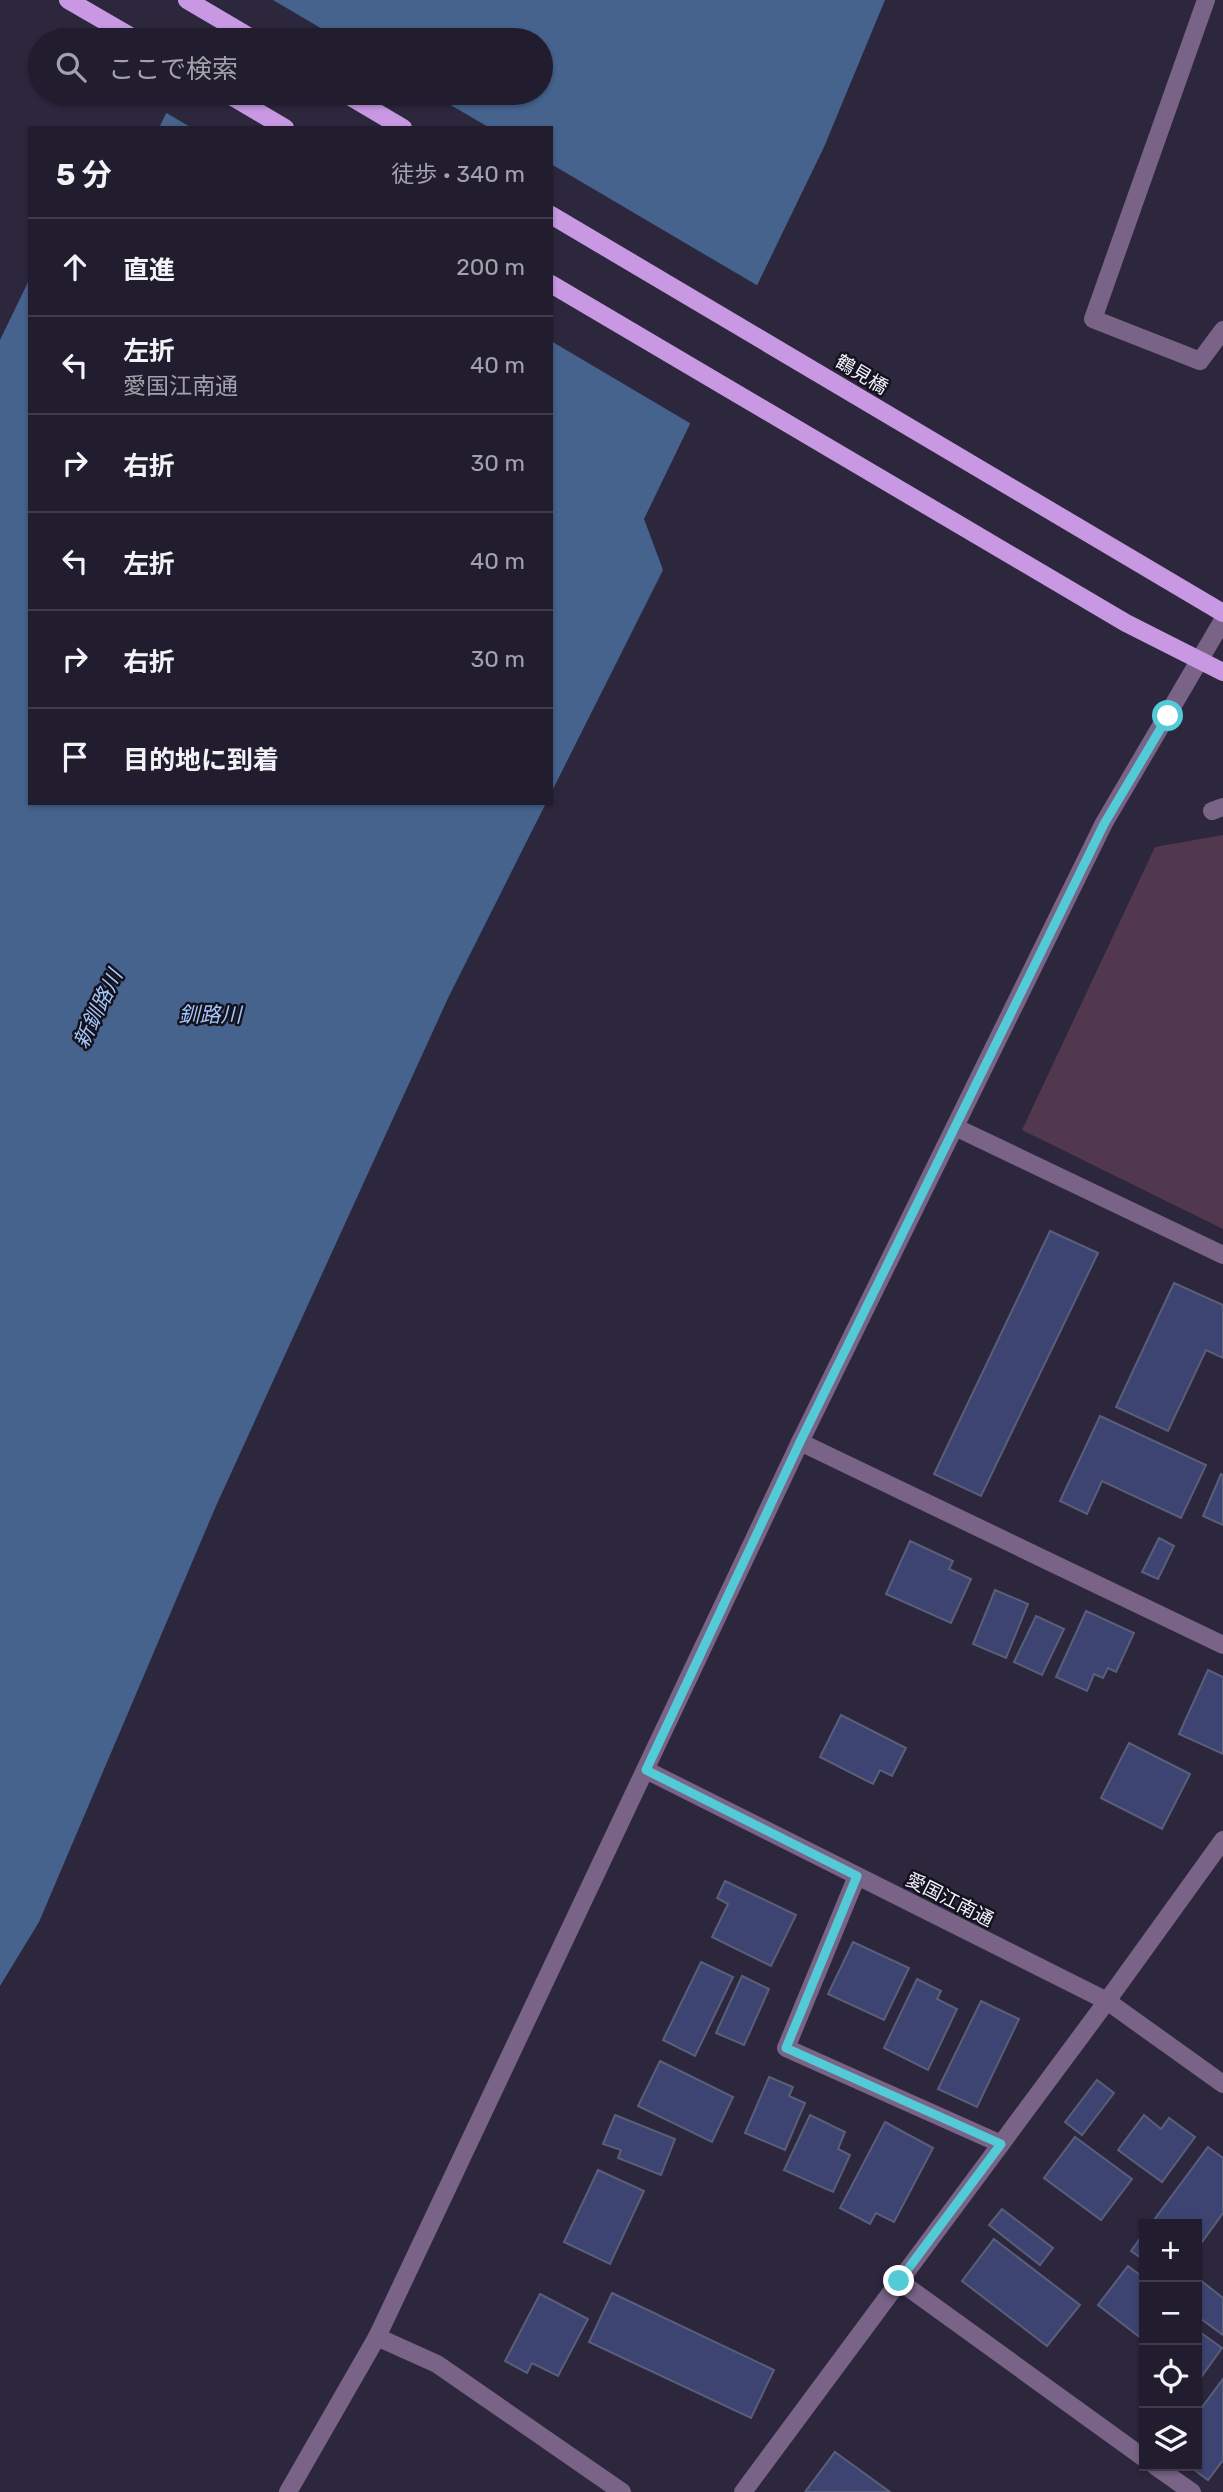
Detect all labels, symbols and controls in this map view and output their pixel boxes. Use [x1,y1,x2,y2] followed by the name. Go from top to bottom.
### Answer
[28,28,553,105] search box
[52,48,90,86] icon: search
[108,54,238,85] text: ここで検索
[56,157,112,193] text: 5 分
[391,160,525,188] text: 徒歩 · 340 m
[56,248,94,286] icon: ahead
[456,253,525,281] text: 200 m
[123,255,175,286] text: 直進
[123,336,175,367] text: 左折
[56,346,94,384] icon: left
[831,350,892,399] street label: 鶴見橋
[470,351,525,379] text: 40 m
[123,372,238,400] text: 愛国江南通
[56,444,94,482] icon: right
[470,449,525,477] text: 30 m
[123,451,175,482] text: 右折
[56,542,94,580] icon: left
[470,547,525,575] text: 40 m
[123,549,175,580] text: 左折
[56,640,94,678] icon: right
[470,645,525,673] text: 30 m
[123,647,175,678] text: 右折
[1152,700,1183,731] route start
[56,738,94,776] icon: arrive
[123,745,279,776] text: 目的地に到着
[68,964,128,1052] water label: 新釧路川
[179,1002,243,1027] water label: 釧路川
[902,1868,997,1931] street label: 愛国江南通
[1139,2219,1202,2471] map controls
[1139,2219,1202,2282] button: +
[883,2265,914,2296] route end
[1139,2282,1202,2345] button: −
[1139,2345,1202,2408] button: locate
[1139,2408,1202,2471] button: layers

